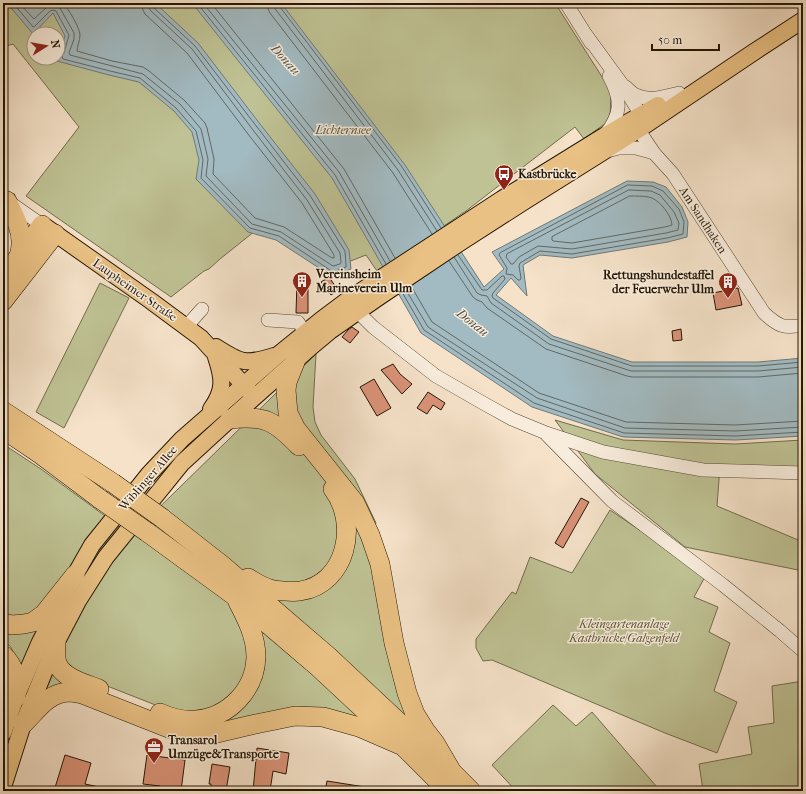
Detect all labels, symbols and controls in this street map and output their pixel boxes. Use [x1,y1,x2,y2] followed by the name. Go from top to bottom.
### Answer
[26,26,66,66] north arrow
[652,26,719,52] scale bar
[658,33,682,47] text: 50 m
[48,39,63,50] text: N
[267,40,303,78] water label: Donau
[314,123,372,137] park label: Lichternsee
[493,163,515,191] bus stop icon: Kastbrücke
[518,167,576,181] place label: Kastbrücke
[676,183,730,256] street label: Am Sandhaken
[90,256,180,324] street label: Laupheimer Straße
[315,267,413,295] place label: Vereinsheim Marineverein Ulm
[603,268,715,296] place label: Rettungshundestaffel der Feuerwehr Ulm
[291,270,313,298] building icon: Vereinsheim Marineverein Ulm
[717,271,739,299] building icon: Rettungshundestaffel der Feuerwehr Ulm
[453,305,492,339] water label: Donau
[115,443,180,514] street label: Wiblinger Allee
[568,617,681,645] park label: Kleingartenanlage Kastbrücke/Galgenfeld
[167,733,279,762] place label: Transarol Umzüge&Transporte
[143,736,165,764] office icon: Transarol Umzüge&Transporte

